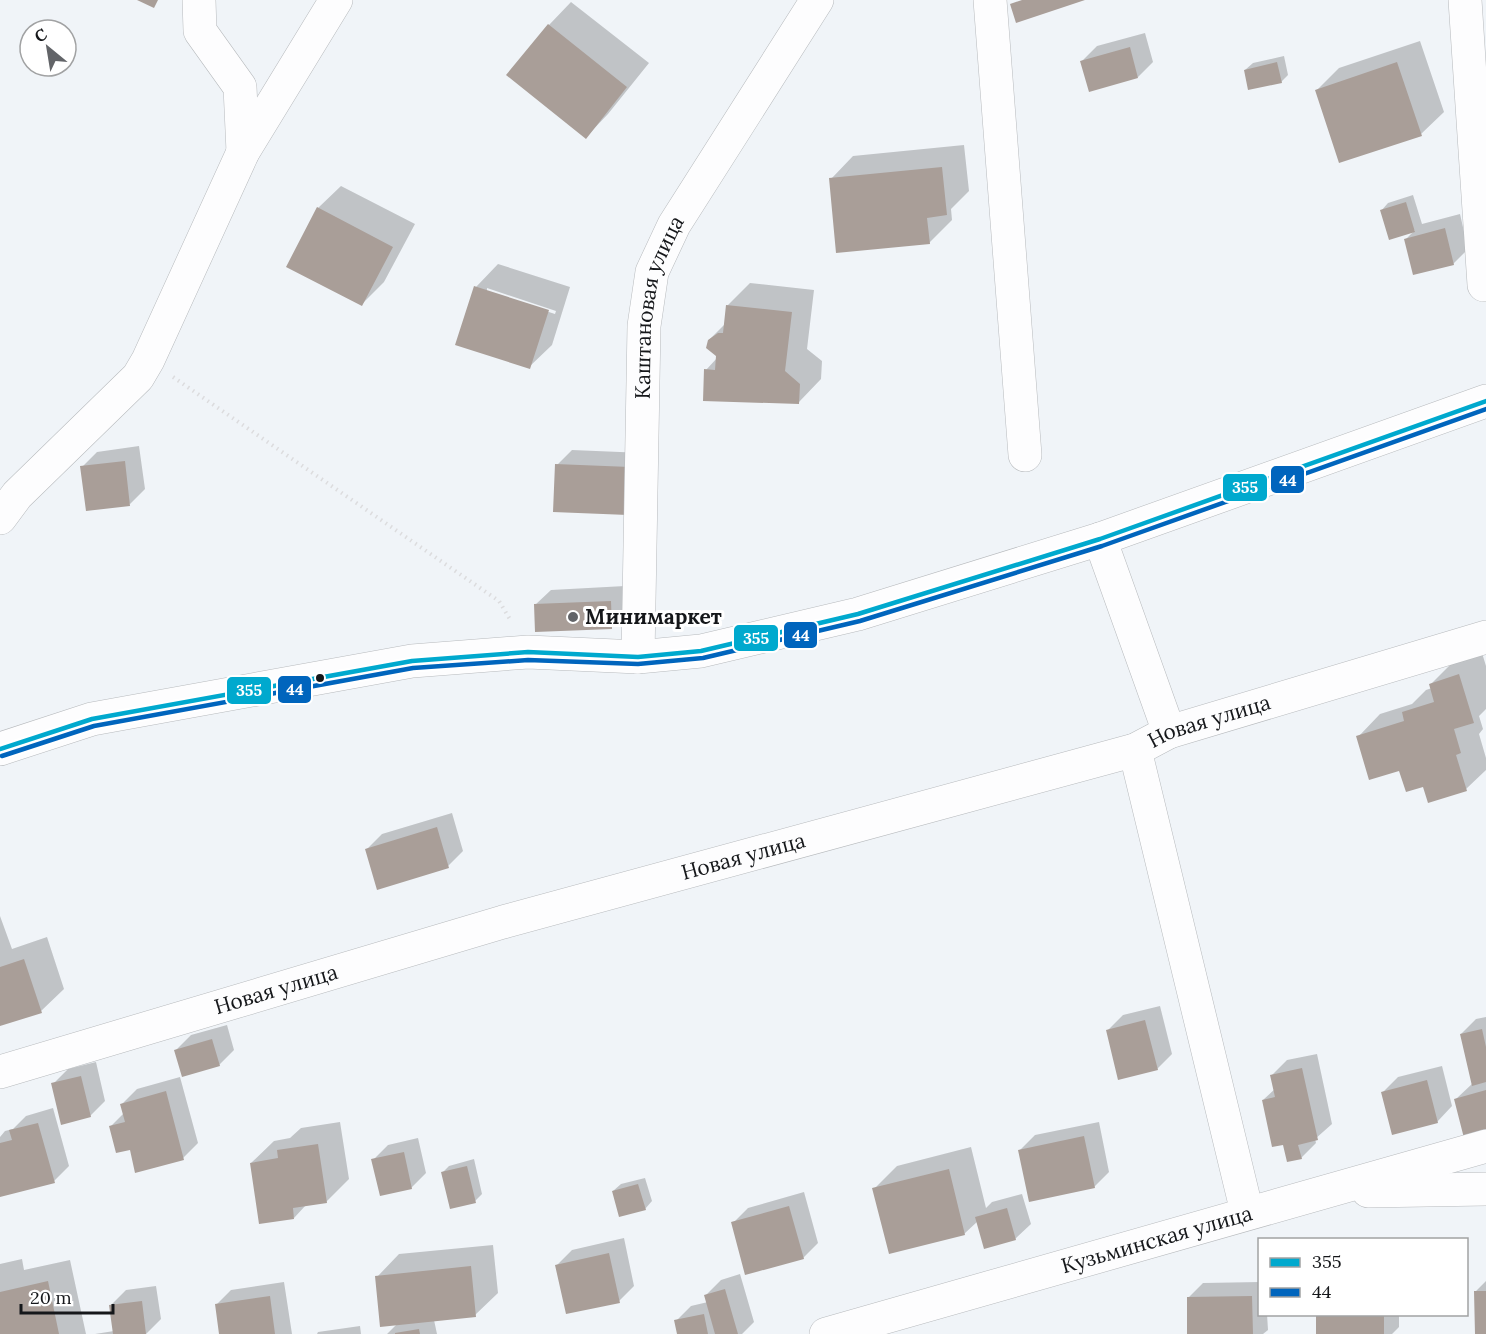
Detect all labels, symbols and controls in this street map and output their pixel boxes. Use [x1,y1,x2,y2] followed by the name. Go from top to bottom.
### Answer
[18,18,78,78] north arrow
[31,24,50,46] text: С
[629,210,690,399] street label: Каштановая улица
[1270,465,1305,494] line badge: 44
[1279,470,1297,490] text: 44
[1222,473,1268,502] line badge: 355
[1232,477,1258,497] text: 355
[585,603,722,630] place label: Минимаркет
[566,610,580,624] marker: Минимаркет
[783,621,818,649] line badge: 44
[733,624,779,652] line badge: 355
[792,625,810,645] text: 44
[743,628,769,648] text: 355
[314,672,326,684] unlabelled marker
[277,675,312,704] line badge: 44
[226,676,272,705] line badge: 355
[286,679,304,699] text: 44
[236,680,262,700] text: 355
[1143,688,1274,754] street label: Новая улица
[678,826,808,886] street label: Новая улица
[211,958,341,1020] street label: Новая улица
[1058,1199,1256,1279] street label: Кузьминская улица
[1258,1238,1468,1316] legend
[1312,1250,1342,1273] text: 355
[21,1277,112,1315] scale bar
[1312,1280,1332,1303] text: 44
[30,1286,72,1309] text: 20 m

